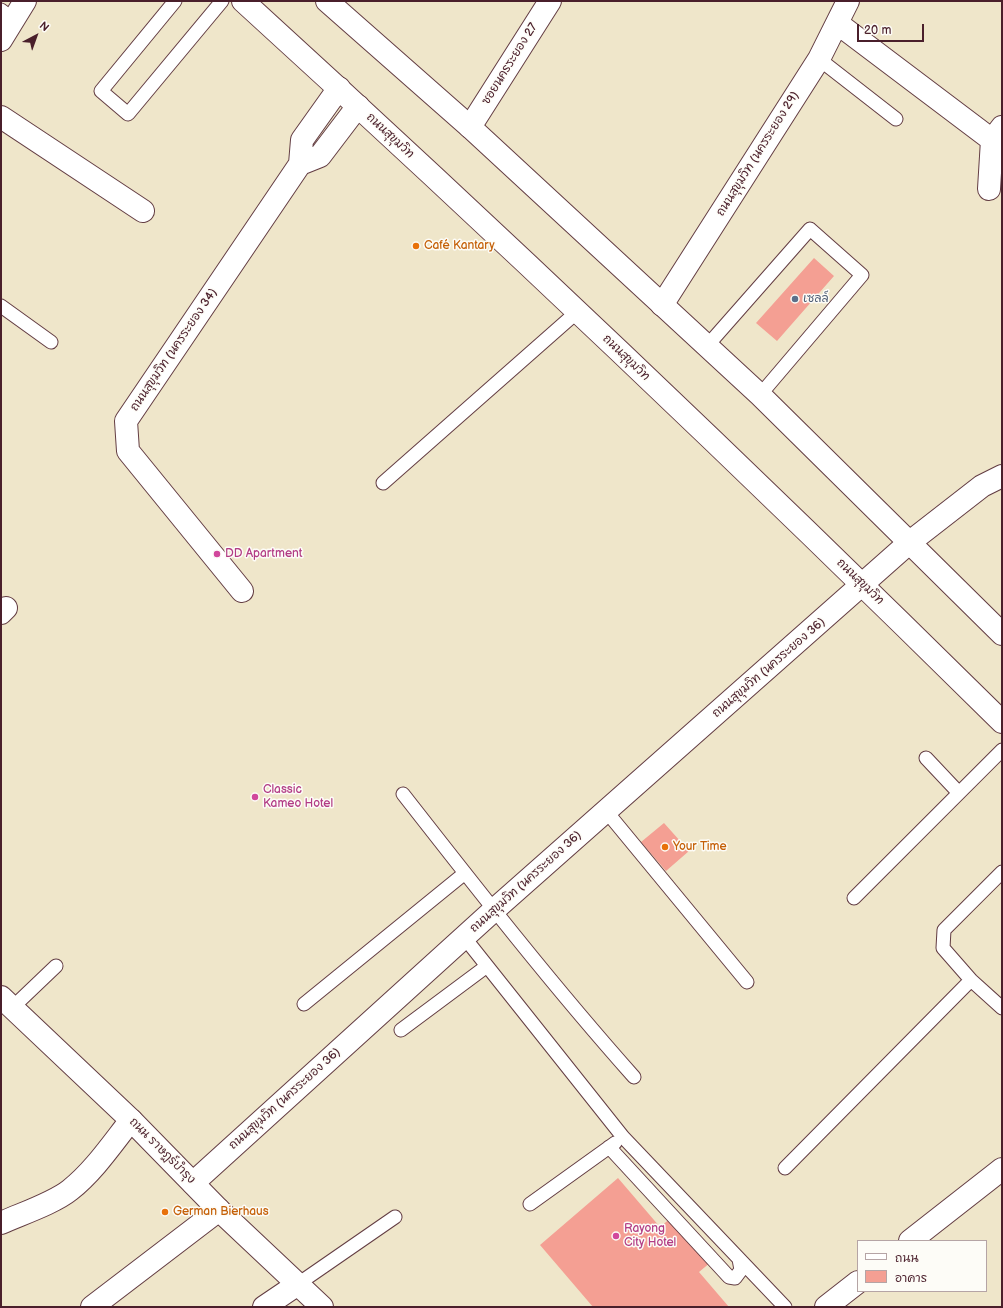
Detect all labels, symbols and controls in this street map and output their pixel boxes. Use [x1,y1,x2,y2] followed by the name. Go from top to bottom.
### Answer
[16,16,56,56] north arrow
[859,16,926,42] scale bar
[37,19,52,34] text: N
[479,20,541,108] street label: ซอยนครระยอง 27
[864,23,891,38] text: 20 m
[714,89,802,219] street label: ถนนสุขุมวิท (นครระยอง 29)
[363,110,417,162] street label: ถนนสุขุมวิท
[424,239,495,253] place label: Café Kantary
[411,241,421,251] marker: Café Kantary
[127,286,221,414] street label: ถนนสุขุมวิท (นครระยอง 34)
[803,292,829,306] place label: เซลล์
[790,294,800,304] marker: เซลล์
[599,332,653,384] street label: ถนนสุขุมวิท
[225,547,302,561] place label: DD Apartment
[212,549,222,559] marker: DD Apartment
[833,556,887,608] street label: ถนนสุขุมวิท
[710,615,828,721] street label: ถนนสุขุมวิท (นครระยอง 36)
[263,783,333,811] place label: Classic Kameo Hotel
[250,792,260,802] marker: Classic Kameo Hotel
[467,828,585,936] street label: ถนนสุขุมวิท (นครระยอง 36)
[673,840,727,854] place label: Your Time
[660,842,670,852] marker: Your Time
[226,1045,344,1153] street label: ถนนสุขุมวิท (นครระยอง 36)
[126,1115,198,1187] street label: ถนน ราษฎร์บำรุง
[173,1205,269,1219] place label: German Bierhaus
[160,1207,170,1217] marker: German Bierhaus
[624,1222,676,1250] place label: Rayong City Hotel
[611,1231,621,1241] marker: Rayong City Hotel
[857,1240,987,1292] legend
[895,1251,919,1266] text: ถนน
[895,1271,927,1286] text: อาคาร

